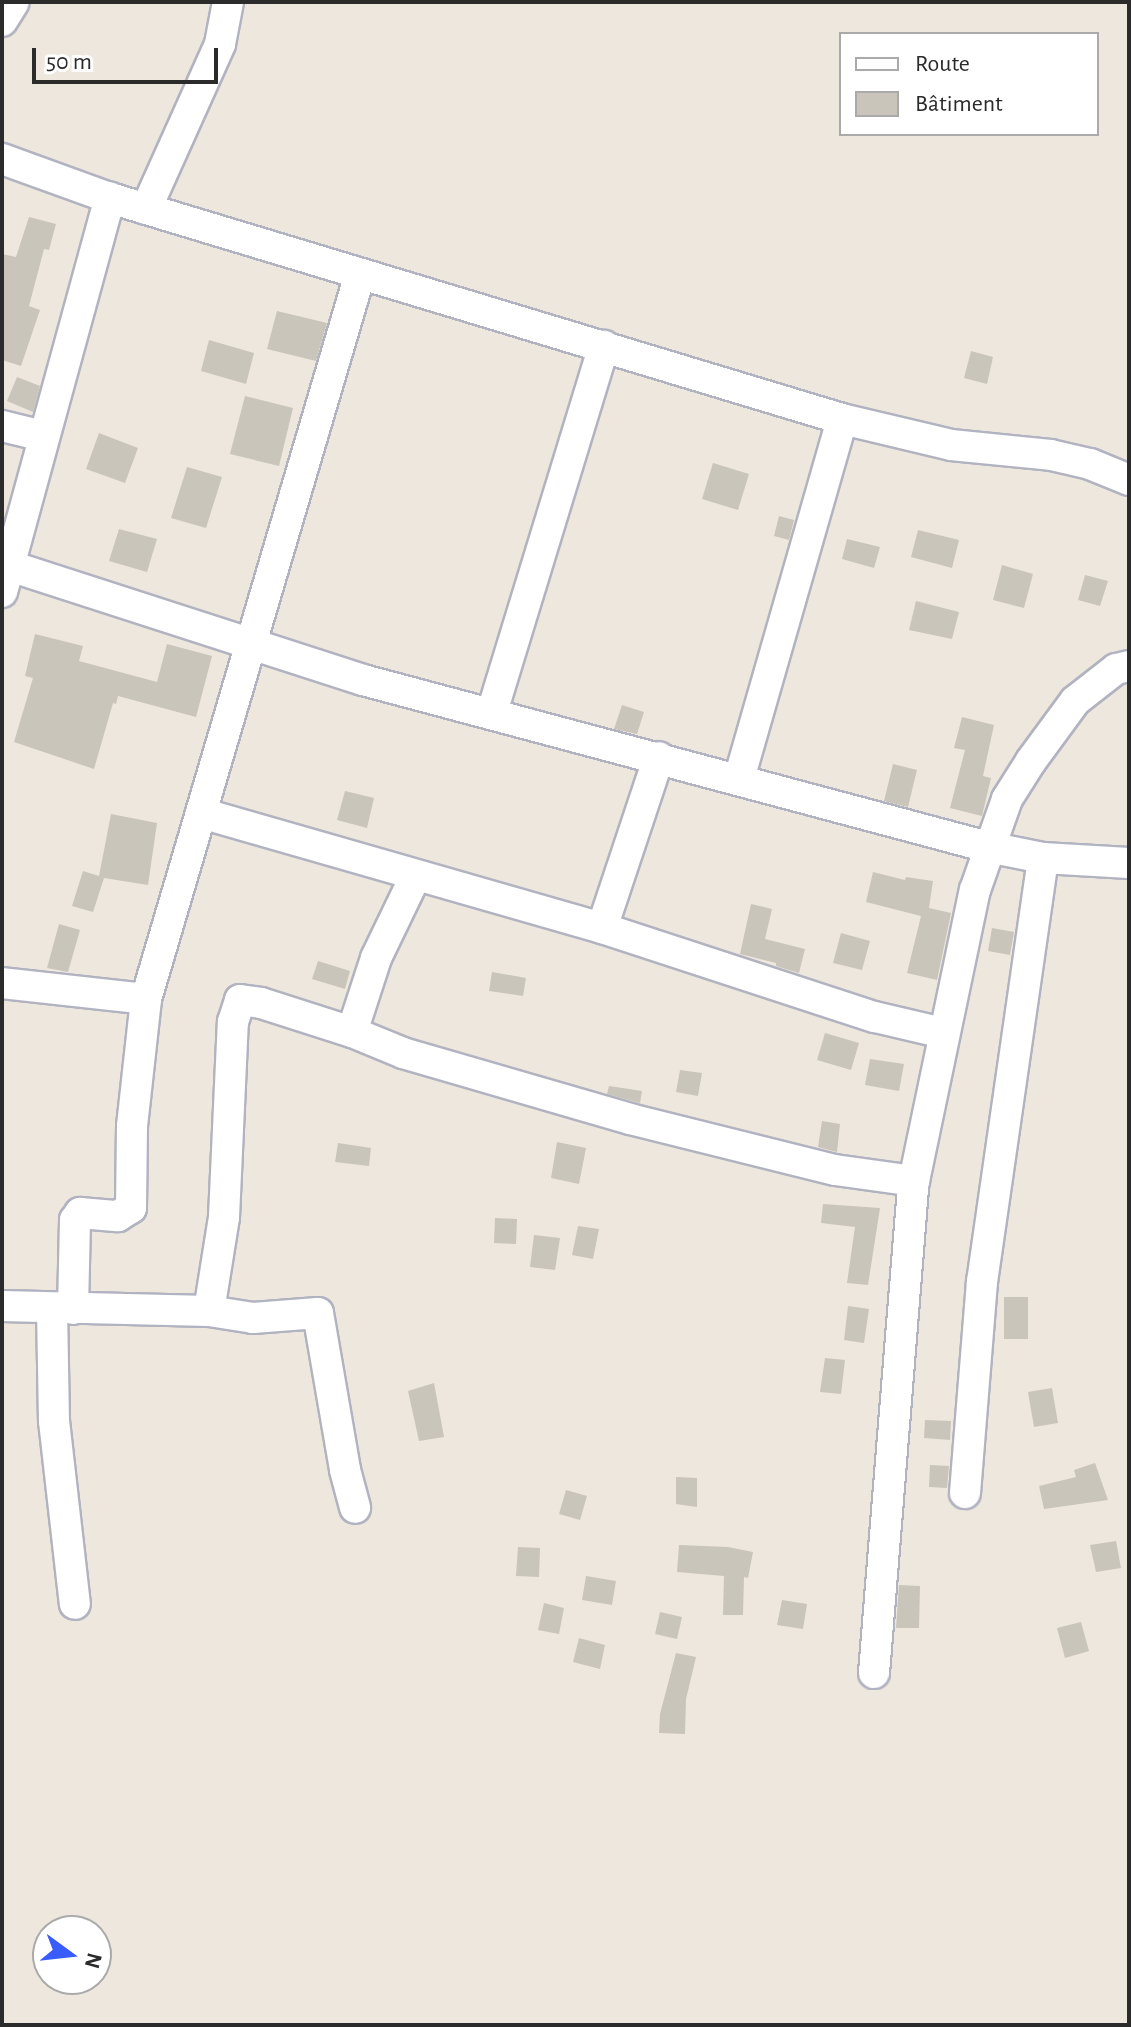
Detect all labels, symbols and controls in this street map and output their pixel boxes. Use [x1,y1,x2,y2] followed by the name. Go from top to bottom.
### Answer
[36,32,222,82] scale bar
[839,32,1099,136] legend
[46,50,92,74] text: 50 m
[915,52,970,76] text: Route
[915,92,1003,116] text: Bâtiment
[32,1915,112,1995] north arrow
[81,1950,106,1971] text: N

